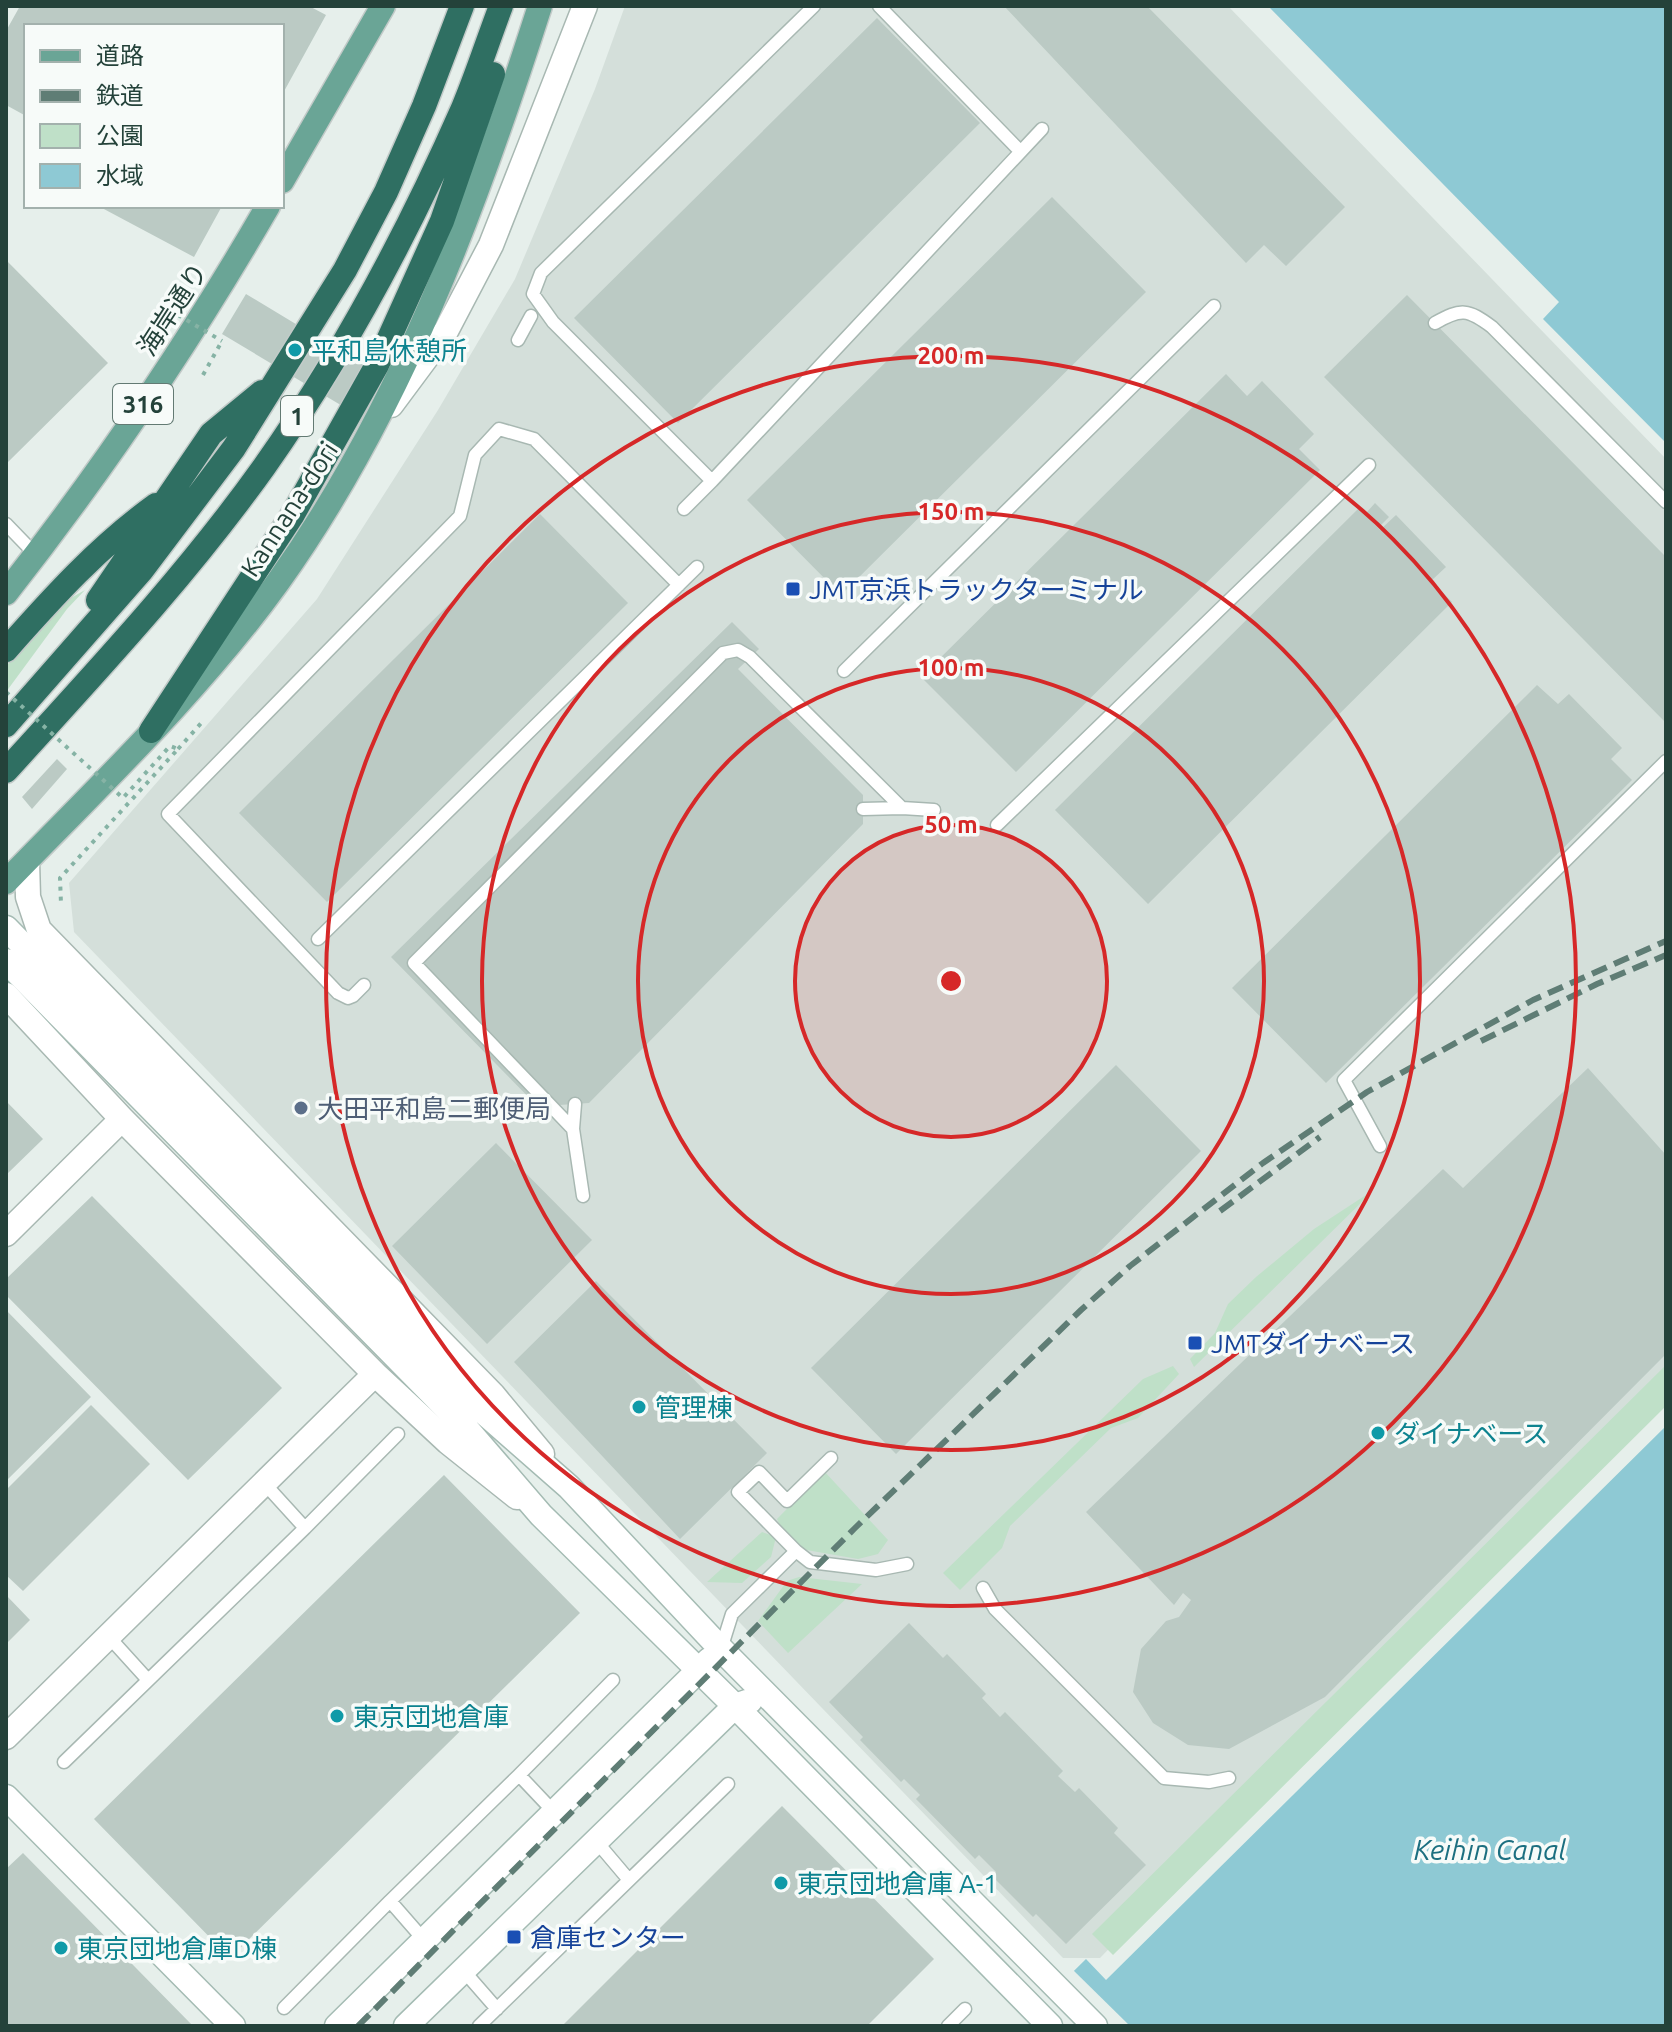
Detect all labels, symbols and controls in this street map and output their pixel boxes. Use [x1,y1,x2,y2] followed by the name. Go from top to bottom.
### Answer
[24,24,284,208] legend
[96,42,144,69] text: 道路
[96,82,144,109] text: 鉄道
[96,122,144,149] text: 公園
[96,162,144,189] text: 水域
[132,257,212,361] street label: 海岸通り
[311,336,467,365] place label: 平和島休憩所
[286,341,304,359] marker: 平和島休憩所
[918,342,984,369] text: 200 m
[113,384,173,424] road number: 316
[281,396,313,436] road number: 1
[235,436,343,582] street label: Kannana-dori
[918,498,984,525] text: 150 m
[809,575,1144,604] place label: JMT京浜トラックターミナル
[784,580,802,598] marker: JMT京浜トラックターミナル
[918,654,984,681] text: 100 m
[924,811,978,838] text: 50 m
[937,967,965,995] centre of rings
[317,1094,551,1123] place label: 大田平和島二郵便局
[292,1099,310,1117] marker: 大田平和島二郵便局
[1211,1329,1415,1358] place label: JMTダイナベース
[1186,1334,1204,1352] marker: JMTダイナベース
[655,1393,733,1422] place label: 管理棟
[630,1398,648,1416] marker: 管理棟
[1394,1419,1548,1448] place label: ダイナベース
[1369,1424,1387,1442] marker: ダイナベース
[353,1702,509,1731] place label: 東京団地倉庫
[328,1707,346,1725] marker: 東京団地倉庫
[1414,1834,1566,1865] water label: Keihin Canal
[797,1869,998,1898] place label: 東京団地倉庫 A-1
[772,1874,790,1892] marker: 東京団地倉庫 A-1
[530,1923,686,1952] place label: 倉庫センター
[505,1928,523,1946] marker: 倉庫センター
[77,1934,277,1963] place label: 東京団地倉庫D棟
[52,1939,70,1957] marker: 東京団地倉庫D棟

